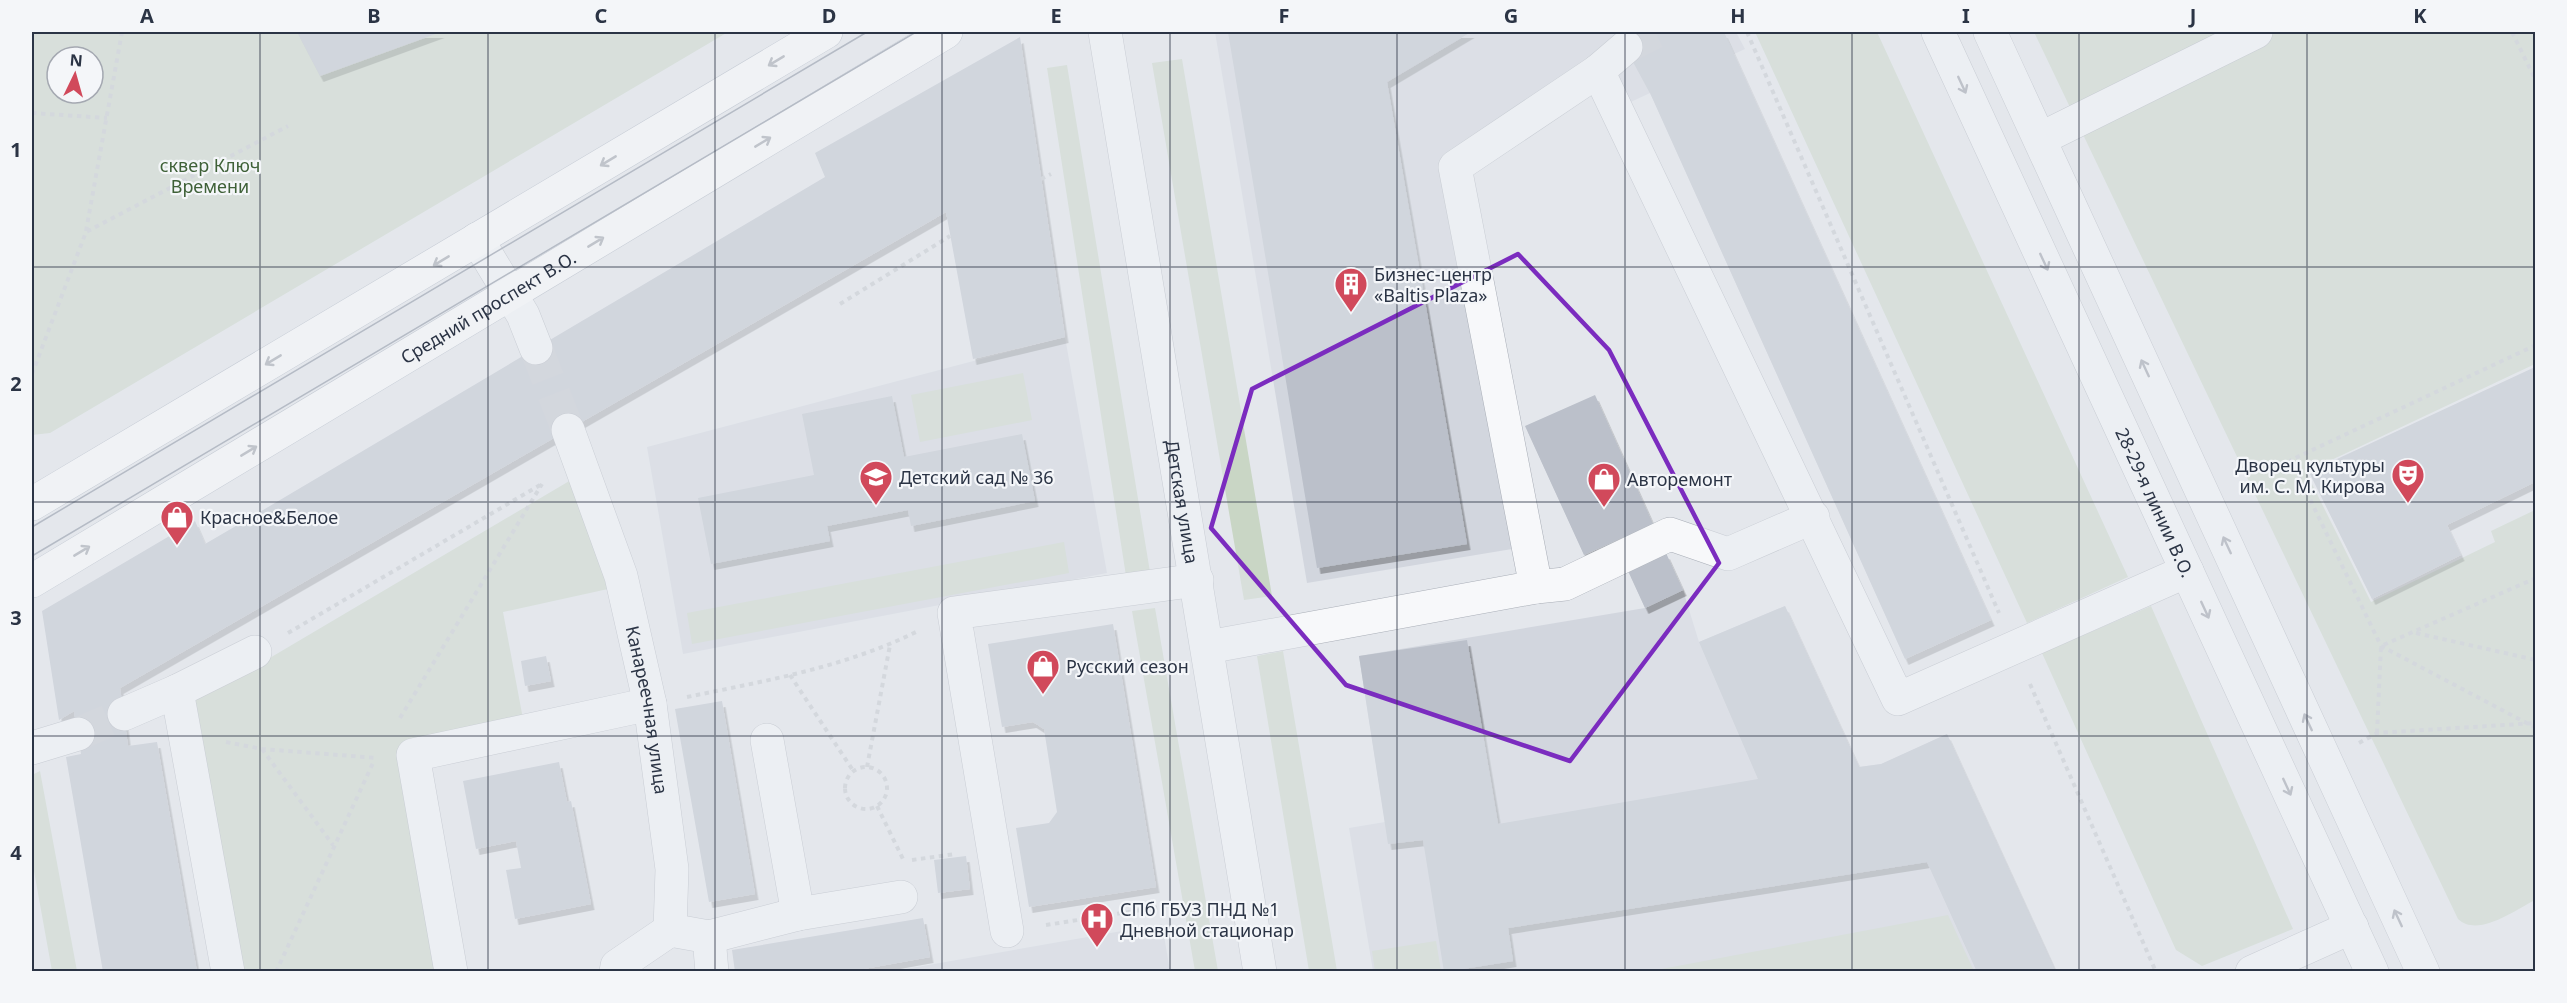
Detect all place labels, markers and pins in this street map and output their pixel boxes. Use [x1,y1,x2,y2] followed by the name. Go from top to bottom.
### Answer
[1374,262,1492,307] place label: Бизнес-центр «Baltis Plaza»
[1333,266,1369,313] building icon: Бизнес-центр «Baltis Plaza»
[2235,453,2385,498] place label: Дворец культуры им. С. М. Кирова
[2390,457,2426,504] theatre icon: Дворец культуры им. С. М. Кирова
[858,459,894,506] school or university icon: Детский сад № 36
[1586,461,1622,508] shop icon: Авторемонт
[899,465,1054,489] place label: Детский сад № 36
[1627,467,1733,491] place label: Авторемонт
[159,499,195,546] shop icon: Красное&Белое
[200,505,338,529] place label: Красное&Белое
[1025,648,1061,695] shop icon: Русский сезон
[1066,654,1189,678] place label: Русский сезон
[1120,897,1294,942] place label: СПб ГБУЗ ПНД №1 Дневной стационар
[1079,901,1115,948] hospital icon: СПб ГБУЗ ПНД №1 Дневной стационар

